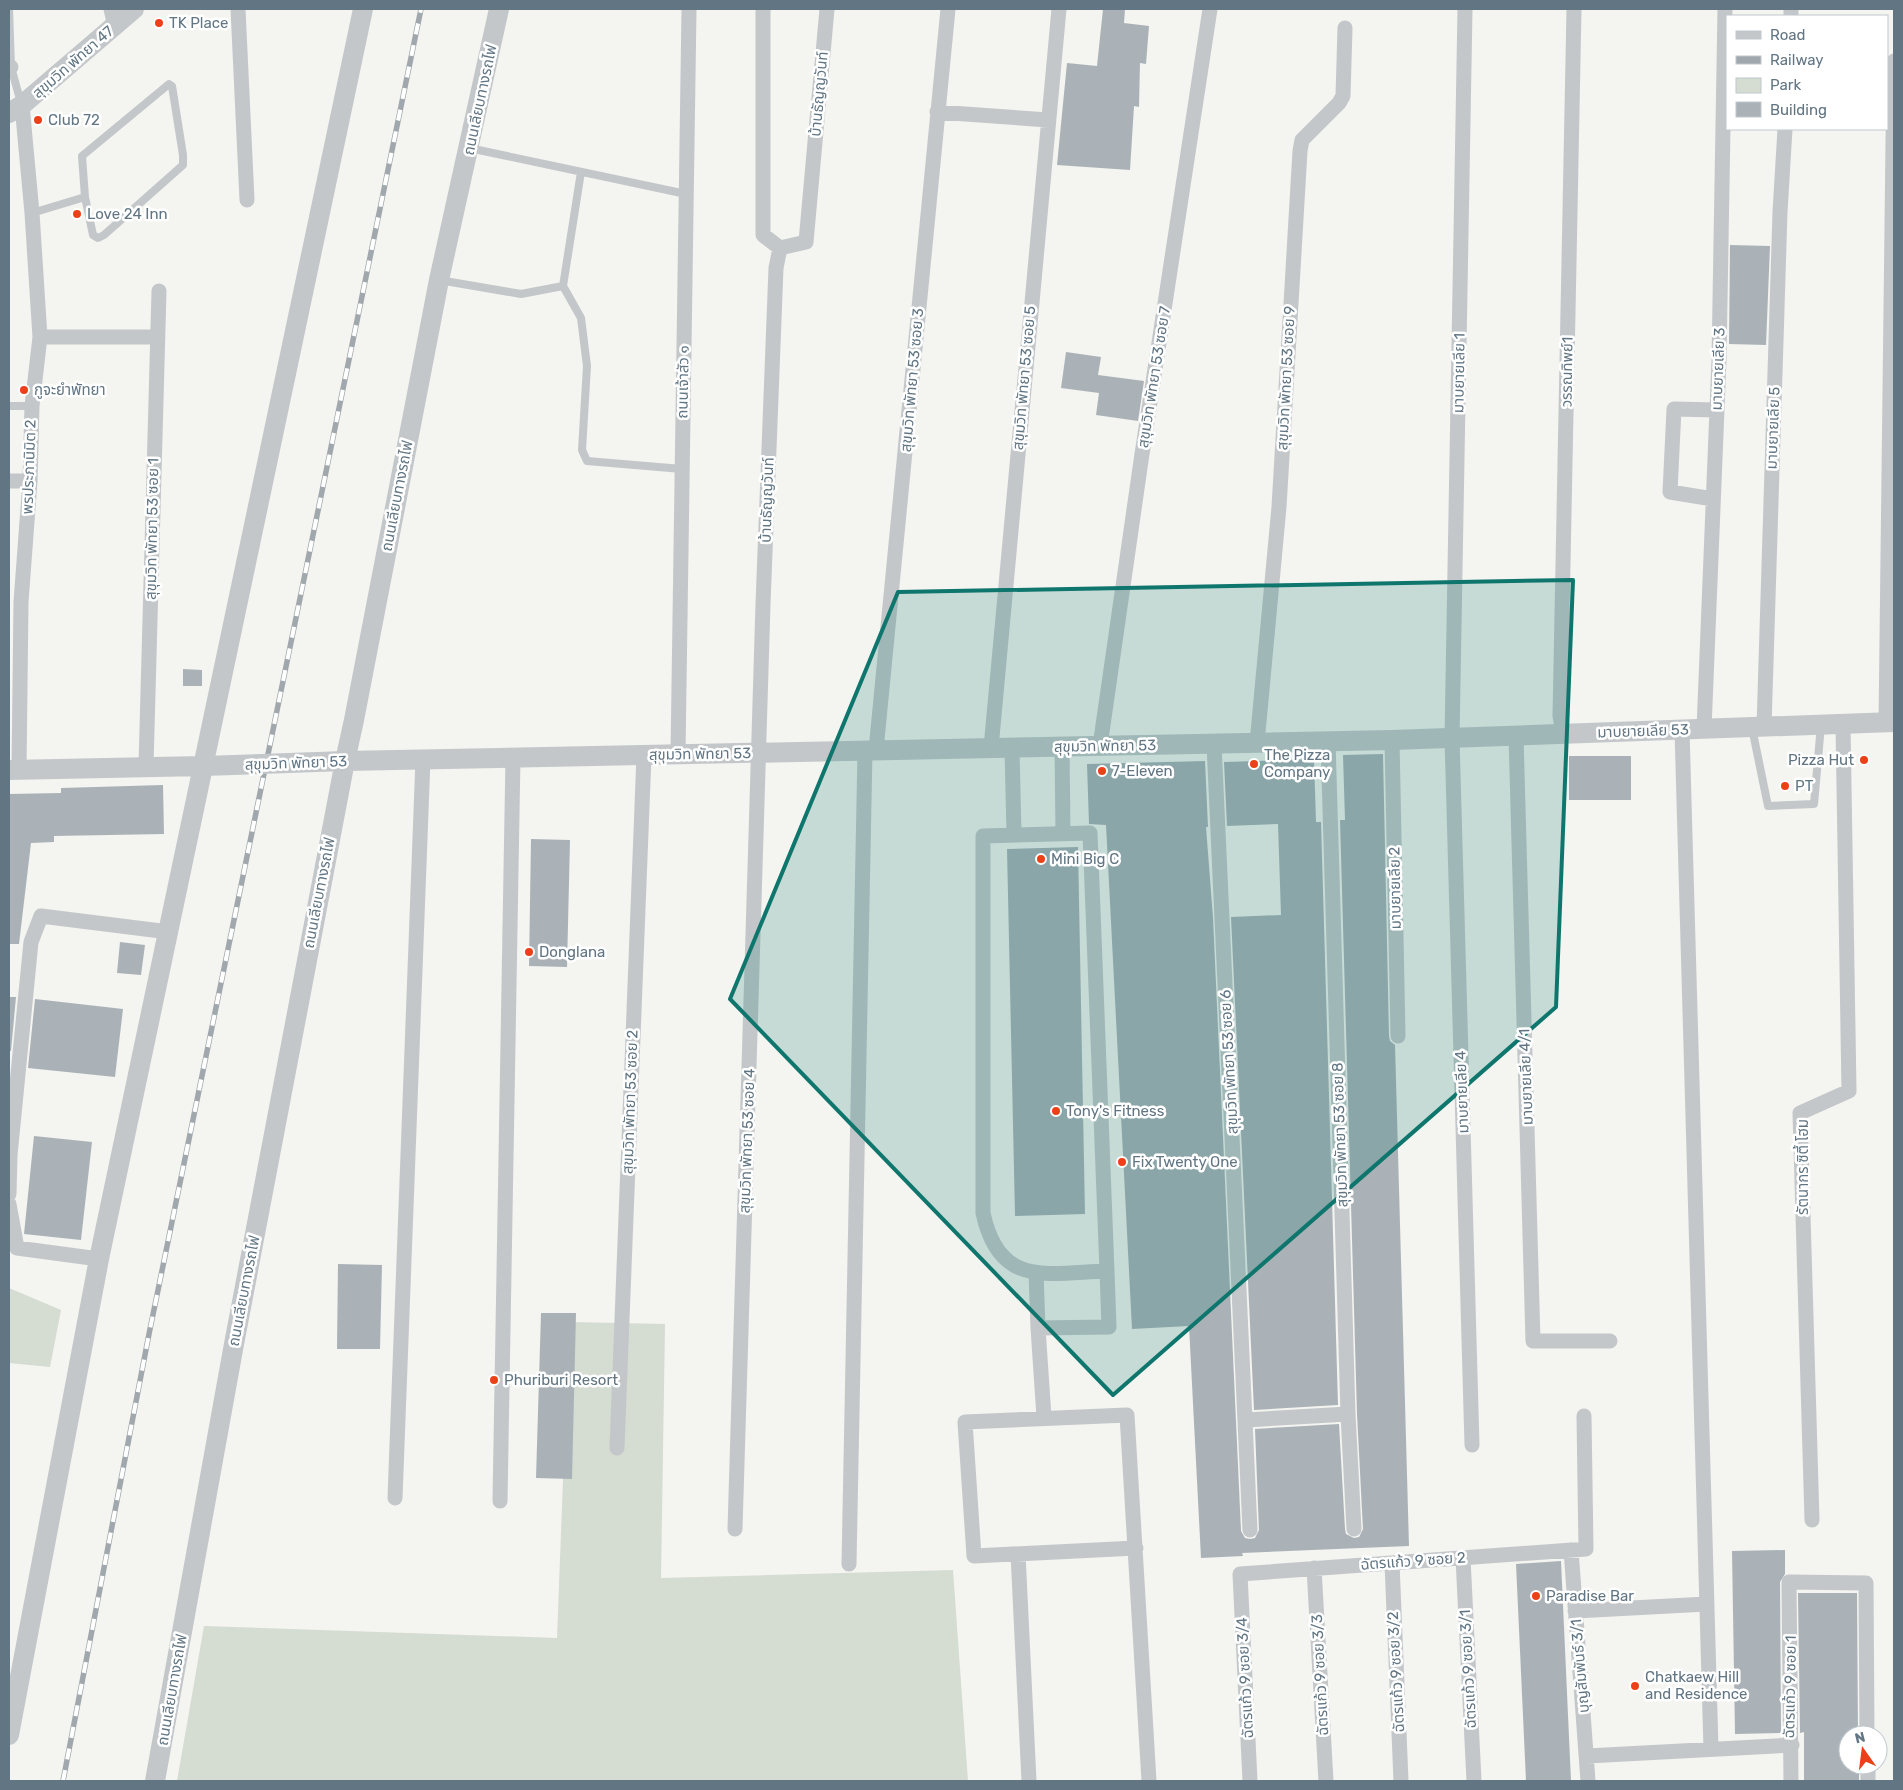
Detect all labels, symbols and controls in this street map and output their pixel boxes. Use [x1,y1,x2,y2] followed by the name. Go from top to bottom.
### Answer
[169,14,228,32] place label: TK Place
[1726,15,1888,130] legend
[153,17,165,29] marker: TK Place
[29,22,117,102] street label: สุขุมวิท พัทยา 47
[1770,26,1806,44] text: Road
[460,43,500,157] street label: ถนนเลียบทางรถไฟ
[806,51,832,137] street label: บ้านธัญญวันท์
[1770,51,1824,69] text: Railway
[1770,76,1801,94] text: Park
[1770,101,1827,119] text: Building
[48,111,100,129] place label: Club 72
[32,114,44,126] marker: Club 72
[87,205,168,223] place label: Love 24 Inn
[71,208,83,220] marker: Love 24 Inn
[1009,305,1039,451] street label: สุขุมวิท พัทยา 53 ซอย 5
[1134,305,1174,449] street label: สุขุมวิท พัทยา 53 ซอย 7
[1273,305,1299,451] street label: สุขุมวิท พัทยา 53 ซอย 9
[897,307,927,453] street label: สุขุมวิท พัทยา 53 ซอย 3
[1708,327,1728,411] street label: มาบยายเลีย 3
[1449,333,1469,413] street label: มาบยายเลีย 1
[1557,337,1577,407] street label: วรรณทิพย์1
[673,345,693,419] street label: ถนนเจ้าสัว ๑
[34,381,106,399] place label: กูจะยำพัทยา
[18,384,30,396] marker: กูจะยำพัทยา
[1763,386,1783,470] street label: มาบยายเลีย 5
[18,419,40,515] street label: พรประภานิมิต 2
[377,439,417,553] street label: ถนนเลียบทางรถไฟ
[757,457,777,543] street label: บ้านธัญญวันท์
[142,458,162,600] street label: สุขุมวิท พัทยา 53 ซอย 1
[1597,720,1689,742] street label: มาบยายเลีย 53
[1054,736,1156,756] street label: สุขุมวิท พัทยา 53
[649,744,751,764] street label: สุขุมวิท พัทยา 53
[1264,746,1330,781] place label: The Pizza Company
[1788,751,1854,769] place label: Pizza Hut
[245,752,347,774] street label: สุขุมวิท พัทยา 53
[1858,754,1870,766] marker: Pizza Hut
[1248,758,1260,770] marker: The Pizza Company
[1112,762,1173,780] place label: 7-Eleven
[1096,765,1108,777] marker: 7-Eleven
[1795,777,1814,795] place label: PT
[1779,780,1791,792] marker: PT
[299,836,339,950] street label: ถนนเลียบทางรถไฟ
[1385,846,1405,929] street label: มาบยายเลีย 2
[1051,850,1119,868] place label: Mini Big C
[1035,853,1047,865] marker: Mini Big C
[539,943,605,961] place label: Donglana
[523,946,535,958] marker: Donglana
[1216,989,1242,1135] street label: สุขุมวิท พัทยา 53 ซอย 6
[1515,1028,1537,1126] street label: มาบยายเลีย 4/1
[618,1029,642,1174] street label: สุขุมวิท พัทยา 53 ซอย 2
[1452,1050,1472,1134] street label: มาบยายเลีย 4
[1328,1062,1352,1208] street label: สุขุมวิท พัทยา 53 ซอย 8
[735,1068,759,1214] street label: สุขุมวิท พัทยา 53 ซอย 4
[1066,1102,1165,1120] place label: Tony's Fitness
[1050,1105,1062,1117] marker: Tony's Fitness
[1792,1119,1812,1215] street label: รัตนากร ซิตี้ โฮม
[1132,1153,1238,1171] place label: Fix Twenty One
[1116,1156,1128,1168] marker: Fix Twenty One
[224,1234,264,1348] street label: ถนนเลียบทางรถไฟ
[504,1371,618,1389] place label: Phuriburi Resort
[488,1374,500,1386] marker: Phuriburi Resort
[1360,1548,1466,1574] street label: ฉัตรแก้ว 9 ซอย 2
[1546,1587,1634,1605] place label: Paradise Bar
[1530,1590,1542,1602] marker: Paradise Bar
[1456,1609,1480,1729] street label: ฉัตรแก้ว 9 ซอย 3/1
[1384,1611,1408,1733] street label: ฉัตรแก้ว 9 ซอย 3/2
[1308,1614,1332,1736] street label: ฉัตรแก้ว 9 ซอย 3/3
[1233,1617,1257,1739] street label: ฉัตรแก้ว 9 ซอย 3/4
[1567,1618,1593,1714] street label: บุญสัมพันธ์ 3/1
[153,1633,191,1747] street label: ถนนเลียบทางรถไฟ
[1780,1635,1800,1739] street label: ฉัตรแก้ว 9 ซอย 1
[1645,1668,1747,1703] place label: Chatkaew Hill and Residence
[1629,1680,1641,1692] marker: Chatkaew Hill and Residence
[1838,1725,1888,1775] north arrow
[1853,1728,1867,1747] text: N

